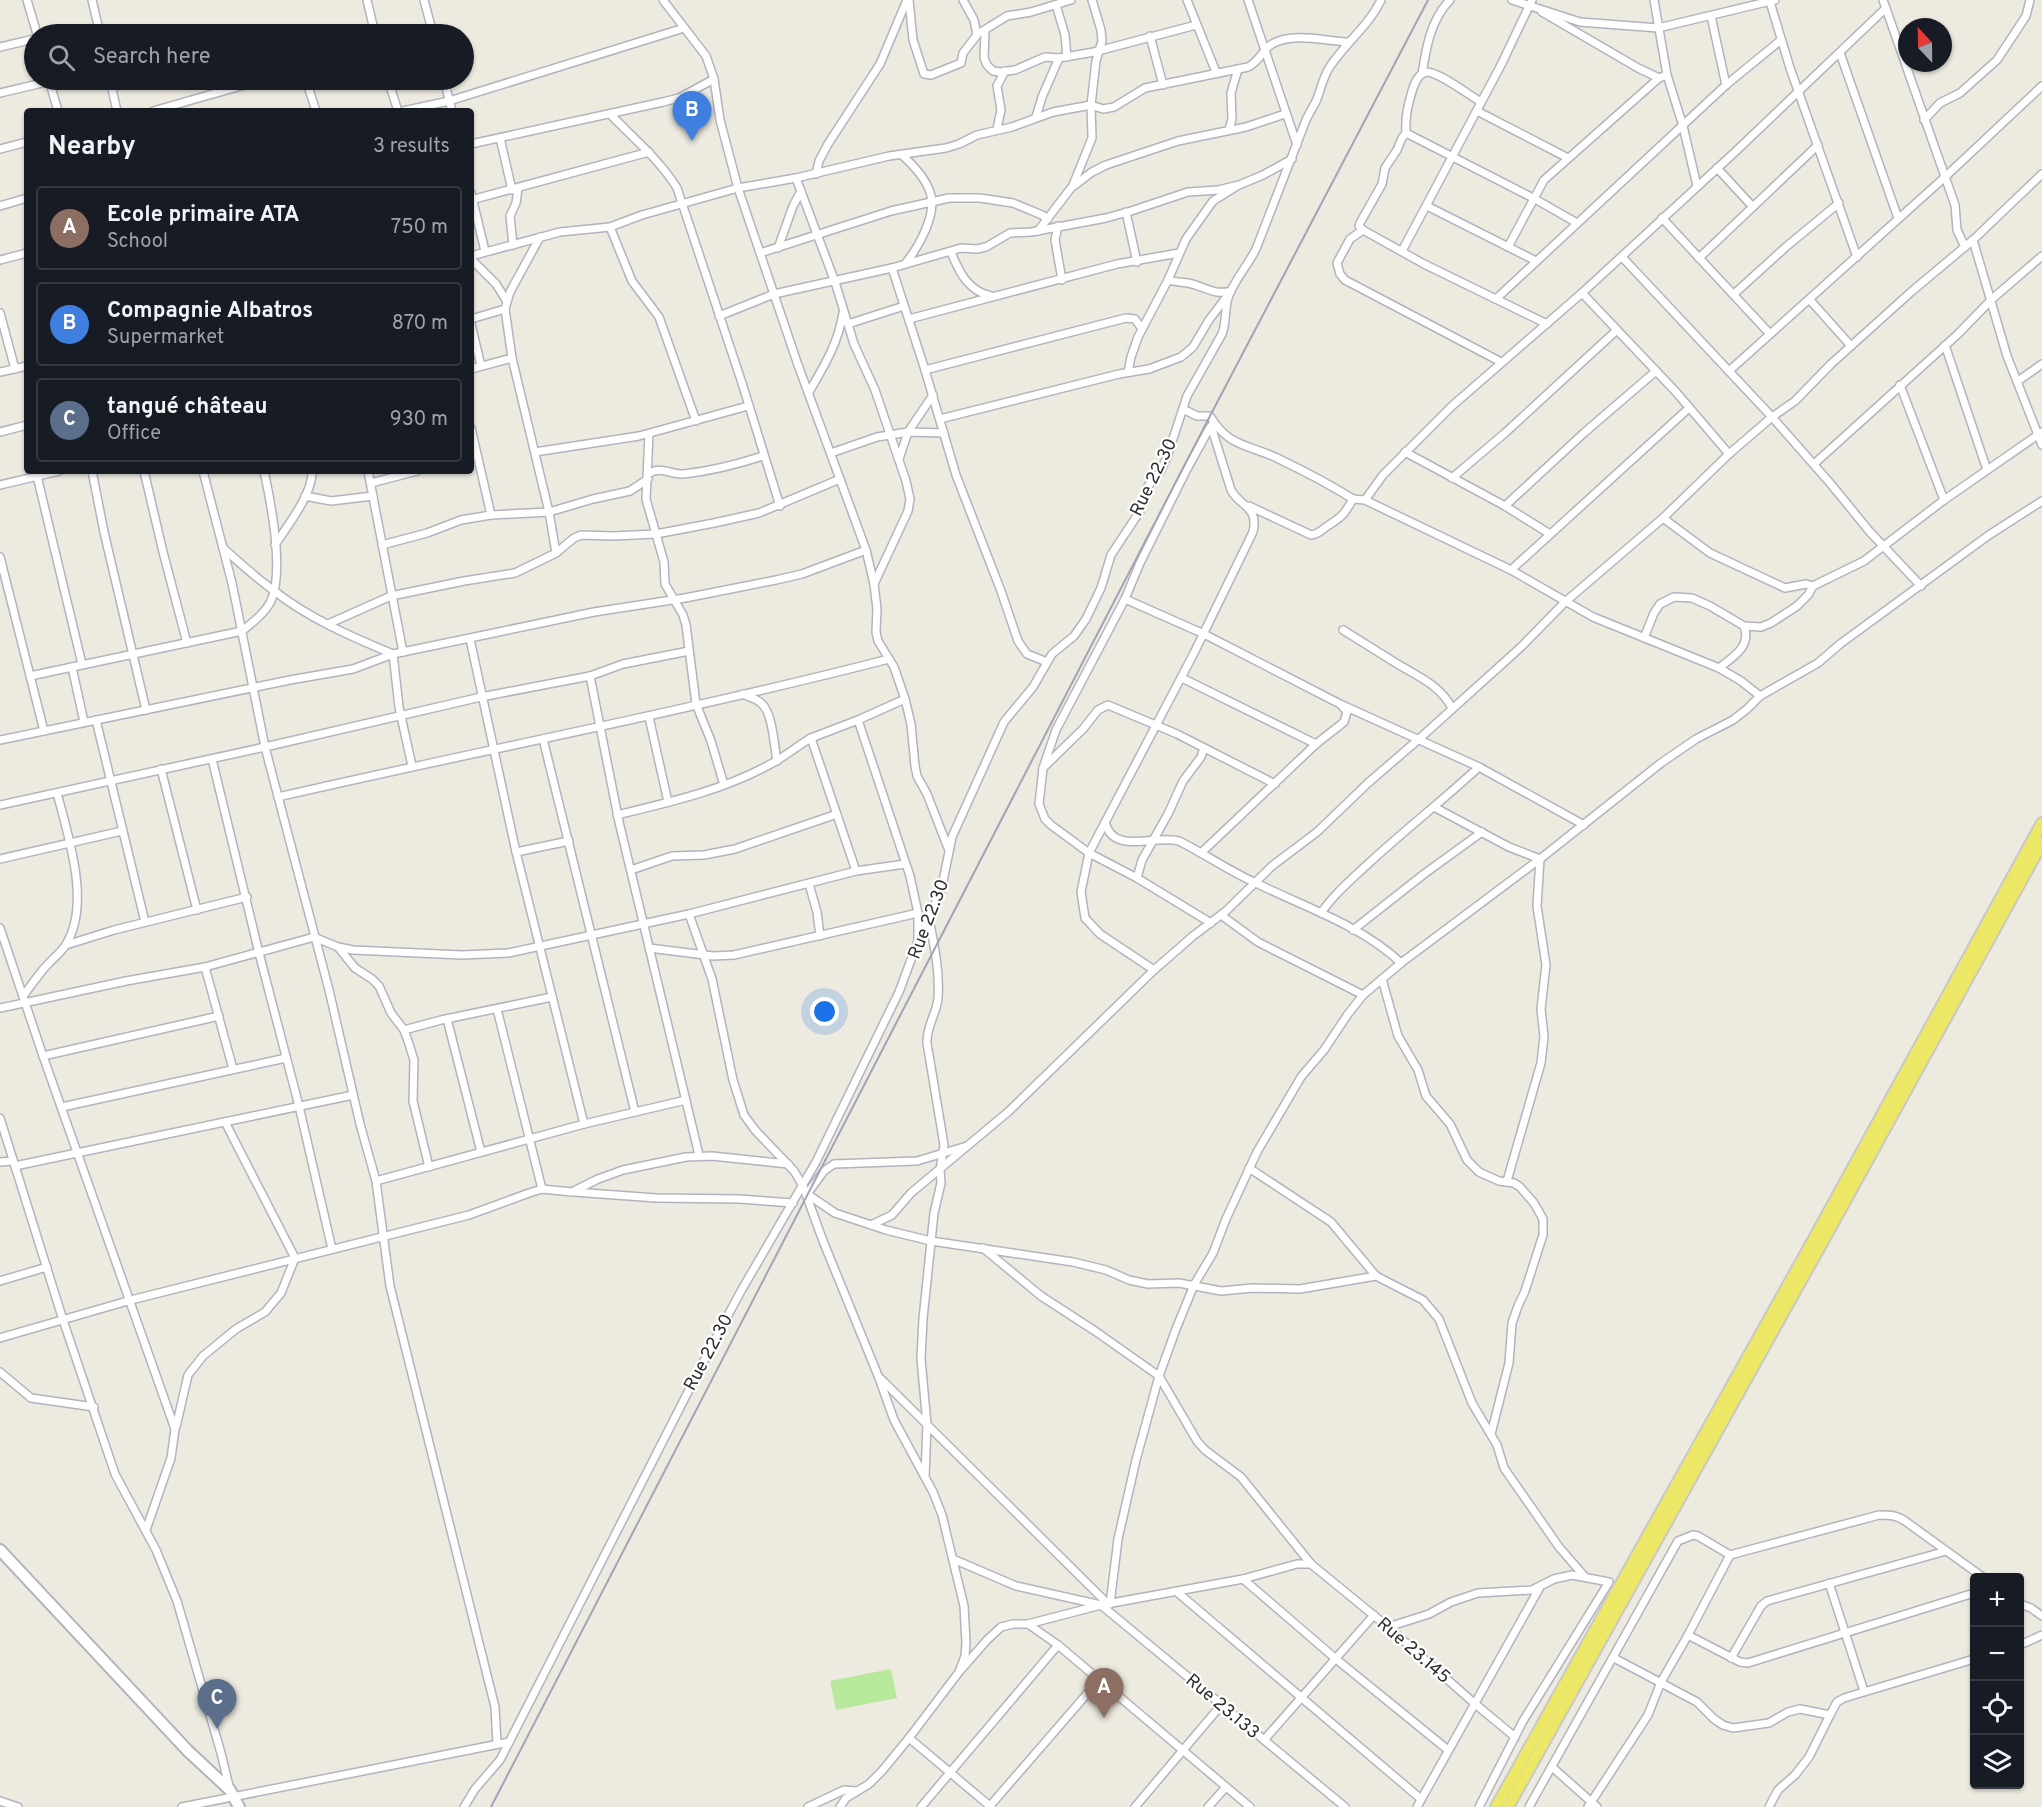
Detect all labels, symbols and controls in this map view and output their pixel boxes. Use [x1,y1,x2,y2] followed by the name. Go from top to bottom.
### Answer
[1898,18,1952,72] north arrow
[24,24,474,90] search box
[45,41,78,74] icon: search
[93,44,211,71] text: Search here
[672,92,712,141] pin: B
[48,131,136,164] text: Nearby
[373,134,450,160] text: 3 results
[107,202,300,229] text: Ecole primaire ATA
[62,215,77,241] text: A
[391,215,448,241] text: 750 m
[107,229,168,255] text: School
[107,298,313,325] text: Compagnie Albatros
[63,311,76,337] text: B
[392,311,448,337] text: 870 m
[107,325,224,351] text: Supermarket
[107,394,267,421] text: tangué château
[63,407,76,433] text: C
[390,407,448,433] text: 930 m
[107,421,161,447] text: Office
[1126,435,1183,520] street label: Rue 22.30
[904,876,955,963] street label: Rue 22.30
[810,997,839,1026] your location
[679,1310,739,1395] street label: Rue 22.30
[1970,1573,2024,1789] map controls
[1970,1573,2024,1627] button: +
[1371,1613,1455,1689] street label: Rue 23.145
[1970,1627,2024,1681] button: −
[1084,1668,1124,1718] pin: A
[1180,1669,1264,1745] street label: Rue 23.133
[198,1680,236,1729] pin: C
[1970,1681,2024,1735] button: locate
[1970,1735,2024,1789] button: layers

